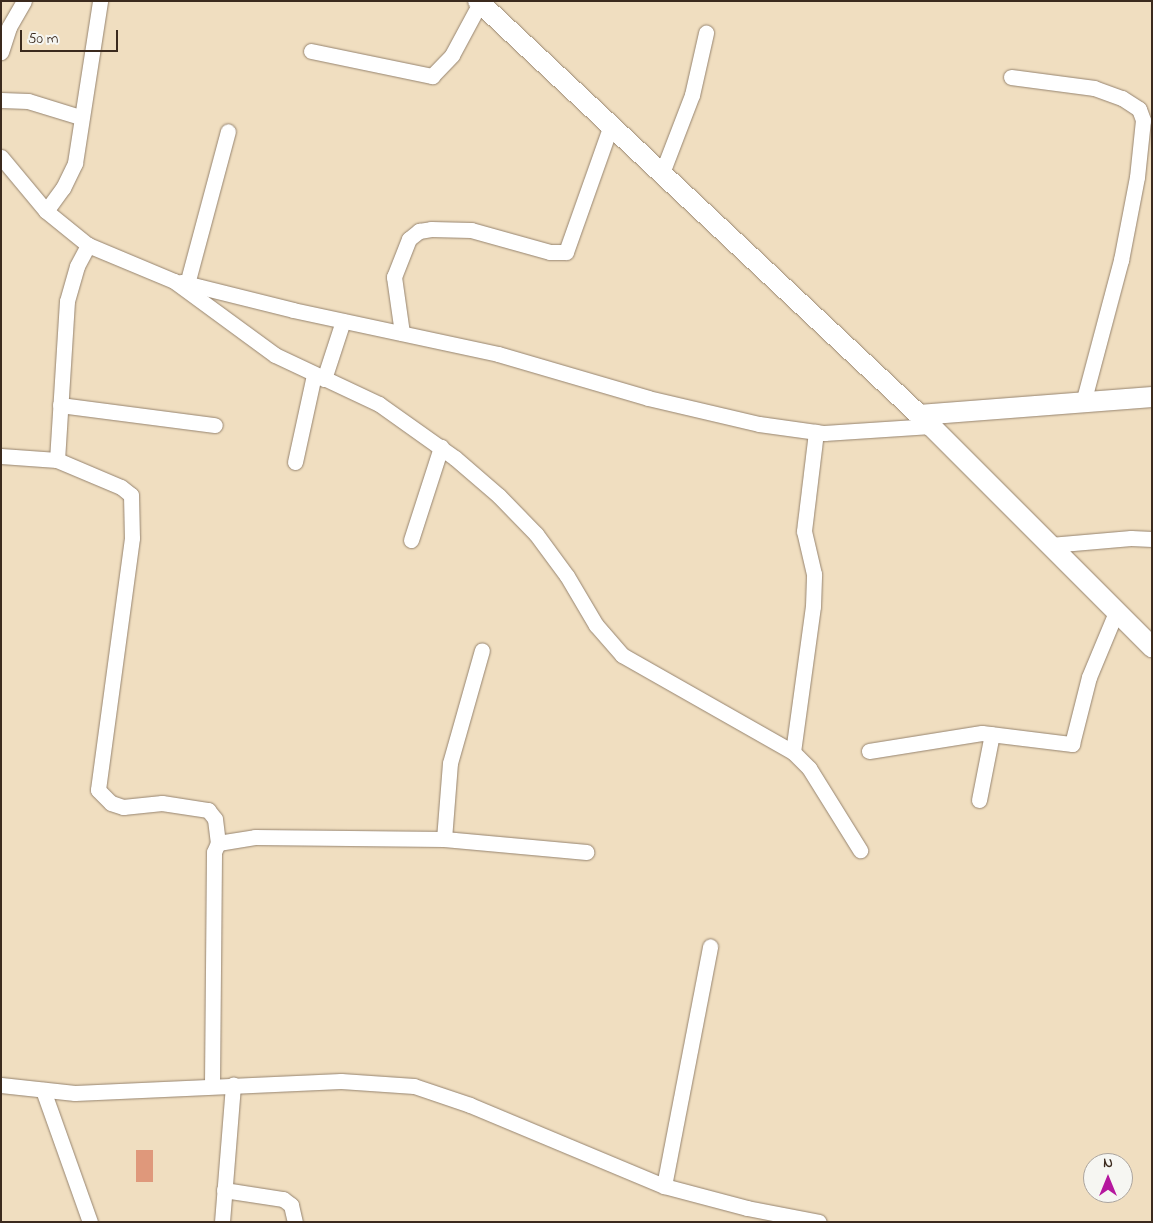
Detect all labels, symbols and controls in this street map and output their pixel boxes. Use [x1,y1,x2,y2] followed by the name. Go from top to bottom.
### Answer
[22,20,120,52] scale bar
[28,28,58,50] text: 50 m
[1083,1153,1133,1203] north arrow
[1103,1153,1113,1174] text: N

